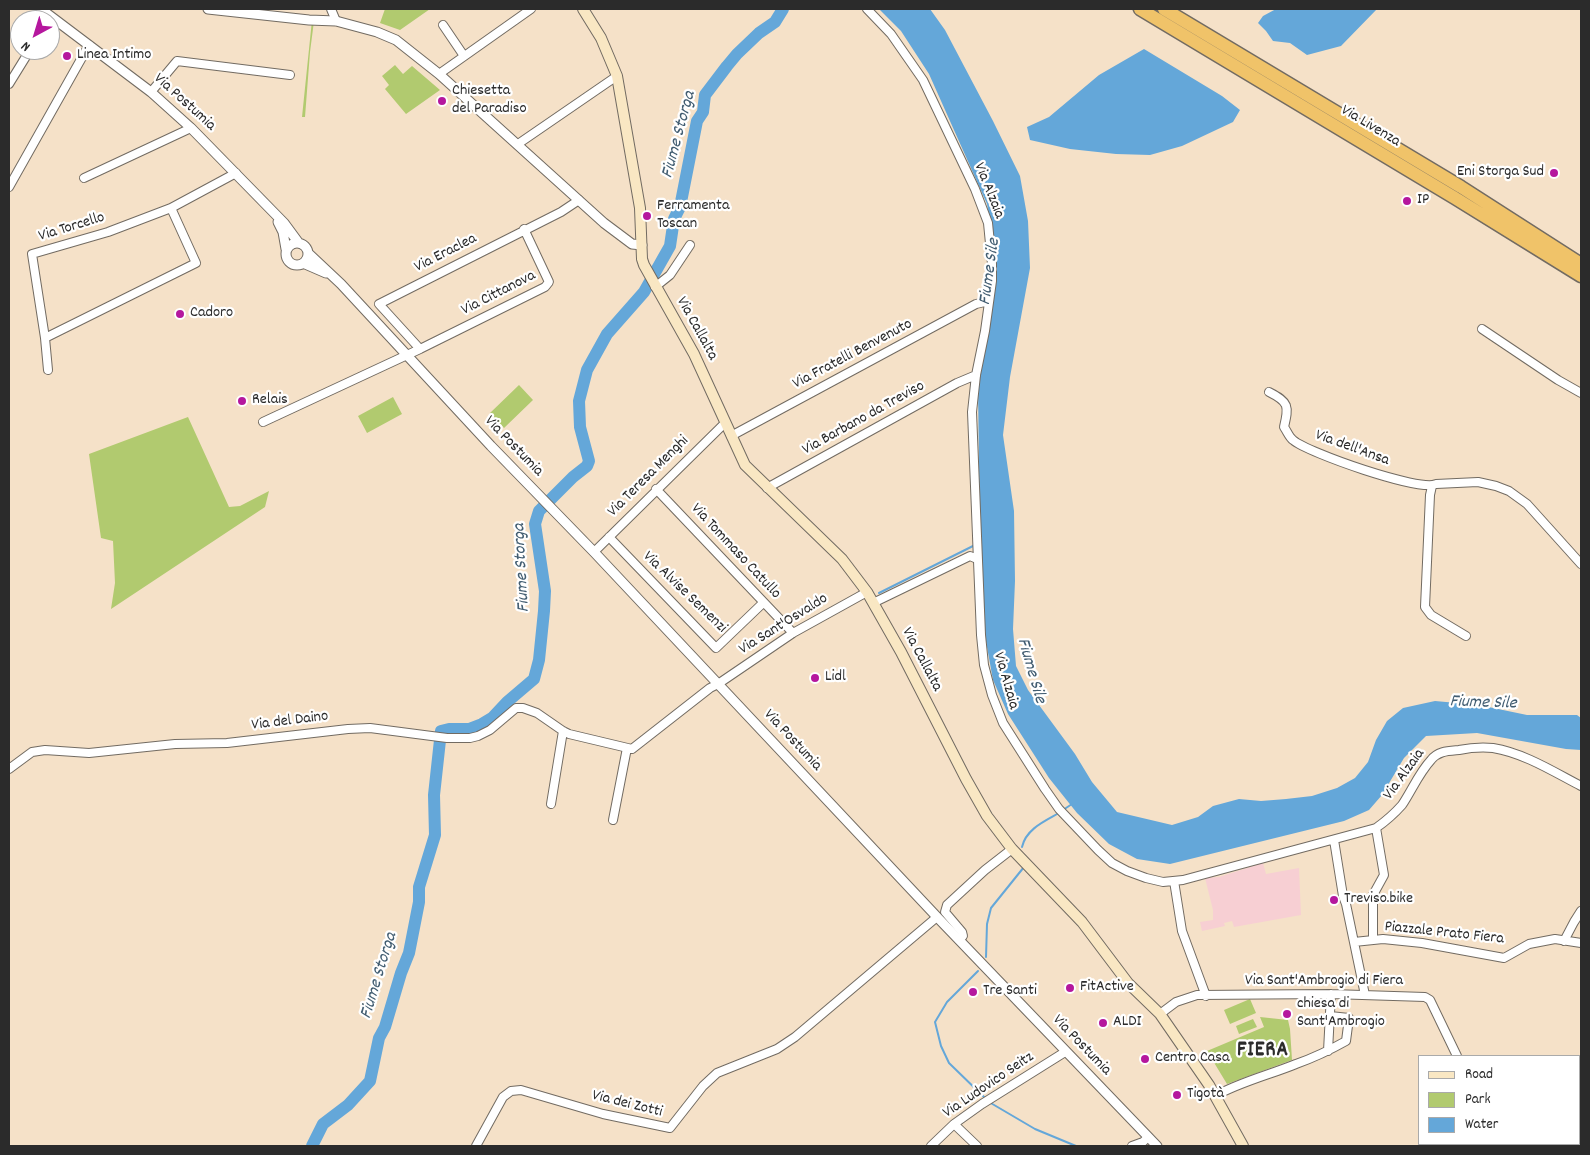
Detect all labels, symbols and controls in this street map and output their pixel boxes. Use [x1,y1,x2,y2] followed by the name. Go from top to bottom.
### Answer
[10,10,60,60] north arrow
[17,36,35,56] text: N
[77,46,151,66] place label: Linea Intimo
[61,50,73,62] marker: Linea Intimo
[149,70,219,136] street label: Via Postumia
[452,82,527,120] place label: Chiesetta del Paradiso
[658,89,702,181] water label: Fiume Storga
[436,95,448,107] marker: Chiesetta del Paradiso
[1337,102,1403,152] street label: Via Livenza
[968,160,1008,222] street label: Via Alzaia
[1457,163,1544,183] place label: Eni Storga Sud
[1548,167,1560,179] marker: Eni Storga Sud
[1417,191,1429,211] place label: IP
[1401,195,1413,207] marker: IP
[657,197,729,235] place label: Ferramenta Toscan
[37,209,107,247] street label: Via Torcello
[641,210,653,222] marker: Ferramenta Toscan
[412,230,480,278] street label: Via Eraclea
[976,237,1006,307] water label: Fiume Sile
[459,267,539,321] street label: Via Cittanova
[671,294,721,364] street label: Via Callalta
[190,304,233,324] place label: Cadoro
[174,308,186,320] marker: Cadoro
[790,315,916,395] street label: Via Fratelli Benvenuto
[799,377,929,461] street label: Via Barbano da Treviso
[252,391,288,411] place label: Relais
[236,395,248,407] marker: Relais
[479,413,547,481] street label: Via Postumia
[1312,427,1392,471] street label: Via dell'Ansa
[604,432,694,522] street label: Via Teresa Menghi
[686,500,784,604] street label: Via Tommaso Catullo
[510,523,536,613] water label: Fiume Storga
[638,548,730,638] street label: Via Alvise Semenzi
[736,590,832,660] street label: Via Sant'Osvaldo
[896,625,946,695] street label: Via Callalta
[1010,636,1050,706] water label: Fiume Sile
[988,650,1022,712] street label: Via Alzaia
[825,668,846,688] place label: Lidl
[809,672,821,684] marker: Lidl
[1449,692,1517,716] water label: Fiume Sile
[759,706,825,776] street label: Via Postumia
[251,708,329,736] street label: Via del Daino
[1380,746,1430,804] street label: Via Alzaia
[1344,890,1413,910] place label: Treviso.bike
[1328,894,1340,906] marker: Treviso.bike
[1383,918,1505,950] street label: Piazzale Prato Fiera
[357,930,403,1022] water label: Fiume Storga
[1245,972,1403,992] street label: Via Sant'Ambrogio di Fiera
[1080,978,1134,998] place label: FitActive
[983,982,1037,1002] place label: Tre Santi
[1064,982,1076,994] marker: FitActive
[967,986,979,998] marker: Tre Santi
[1297,995,1385,1033] place label: chiesa di Sant'Ambrogio
[1281,1008,1293,1020] marker: chiesa di Sant'Ambrogio
[1047,1012,1115,1080] street label: Via Postumia
[1113,1013,1141,1033] place label: ALDI
[1097,1017,1109,1029] marker: ALDI
[1236,1039,1290,1065] district label: FIERA
[940,1048,1038,1124] street label: Via Ludovico Seitz
[1155,1049,1230,1069] place label: Centro Casa
[1139,1053,1151,1065] marker: Centro Casa
[1418,1055,1580,1145] legend
[1465,1064,1493,1086] text: Road
[1187,1085,1224,1105] place label: Tigotà
[590,1087,664,1123] street label: Via dei Zotti
[1171,1089,1183,1101] marker: Tigotà
[1465,1089,1491,1111] text: Park
[1465,1114,1498,1136] text: Water

